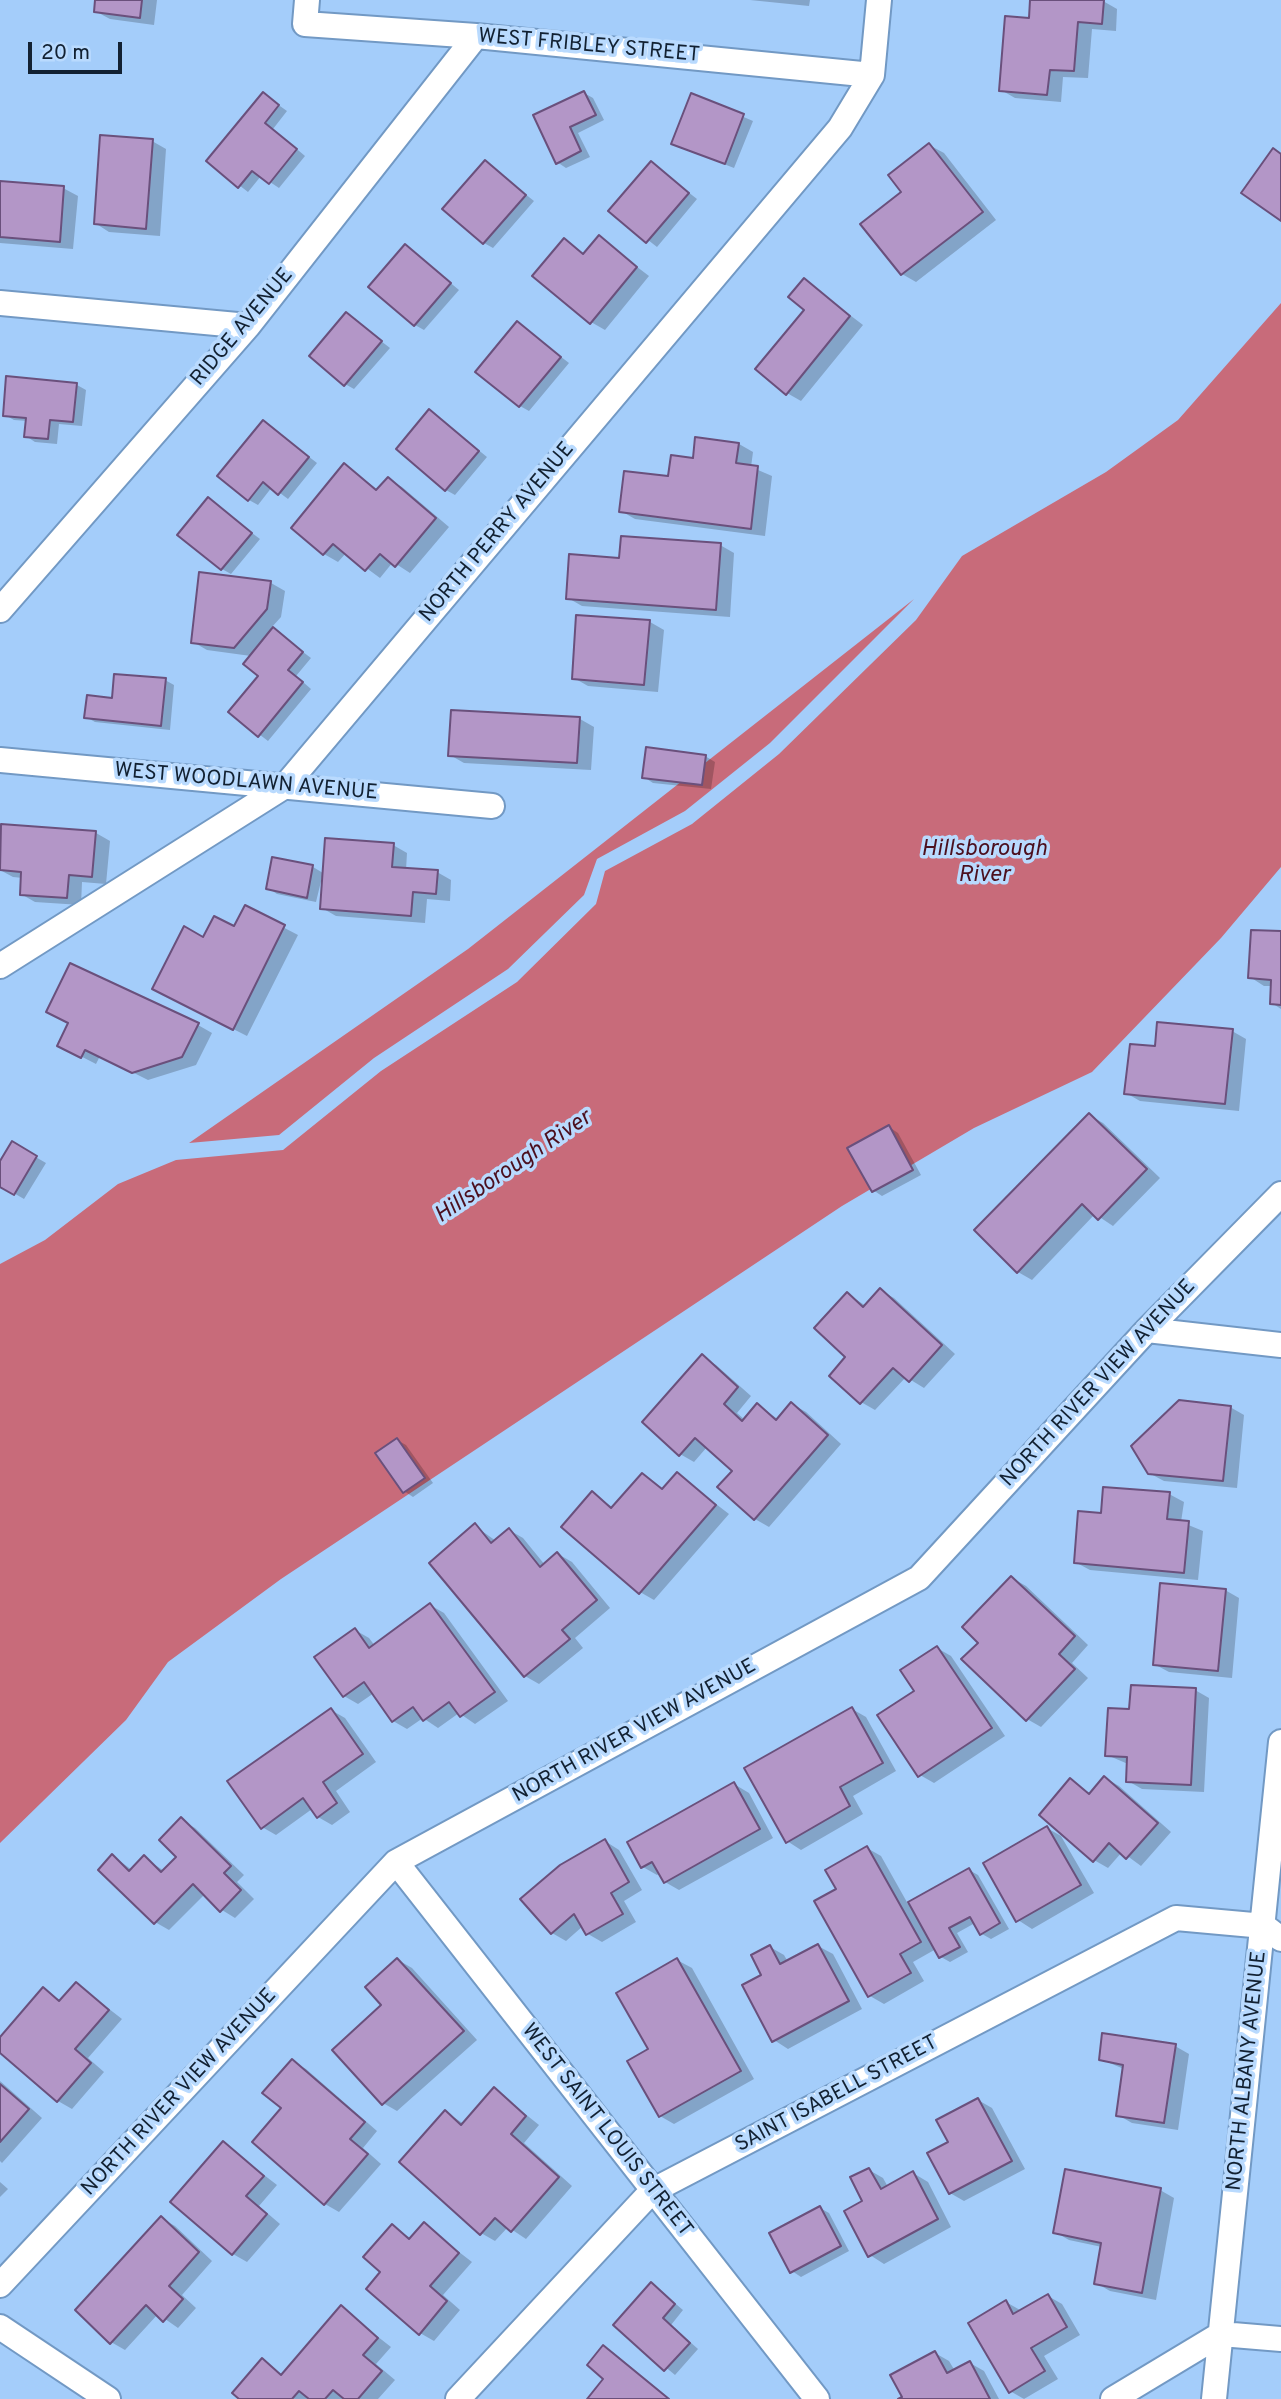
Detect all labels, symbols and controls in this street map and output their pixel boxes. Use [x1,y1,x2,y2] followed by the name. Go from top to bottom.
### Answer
[477,25,701,69] street label: WEST FRIBLEY STREET
[32,28,126,72] scale bar
[41,40,90,67] text: 20 m
[186,264,300,392] street label: RIDGE AVENUE
[415,438,581,628] street label: NORTH PERRY AVENUE
[113,759,379,807] street label: WEST WOODLAWN AVENUE
[921,836,1047,890] water label: Hillsborough River
[430,1105,598,1231] water label: Hillsborough River
[996,1275,1202,1493] street label: NORTH RIVER VIEW AVENUE
[509,1654,761,1810] street label: NORTH RIVER VIEW AVENUE
[1223,1950,1273,2192] street label: NORTH ALBANY AVENUE
[77,1984,283,2202] street label: NORTH RIVER VIEW AVENUE
[515,2020,697,2242] street label: WEST SAINT LOUIS STREET
[732,2031,942,2159] street label: SAINT ISABELL STREET

